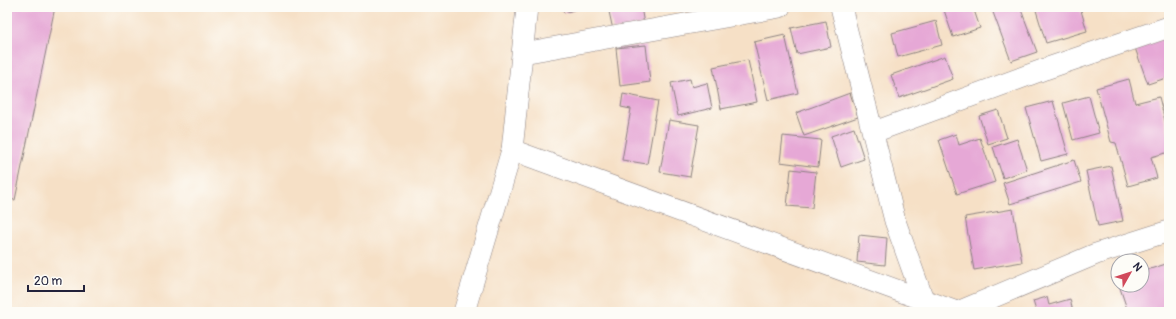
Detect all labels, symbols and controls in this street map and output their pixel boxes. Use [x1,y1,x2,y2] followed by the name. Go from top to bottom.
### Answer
[1110,253,1150,293] north arrow
[1130,260,1145,274] text: N
[28,267,84,293] scale bar
[34,274,63,289] text: 20 m

